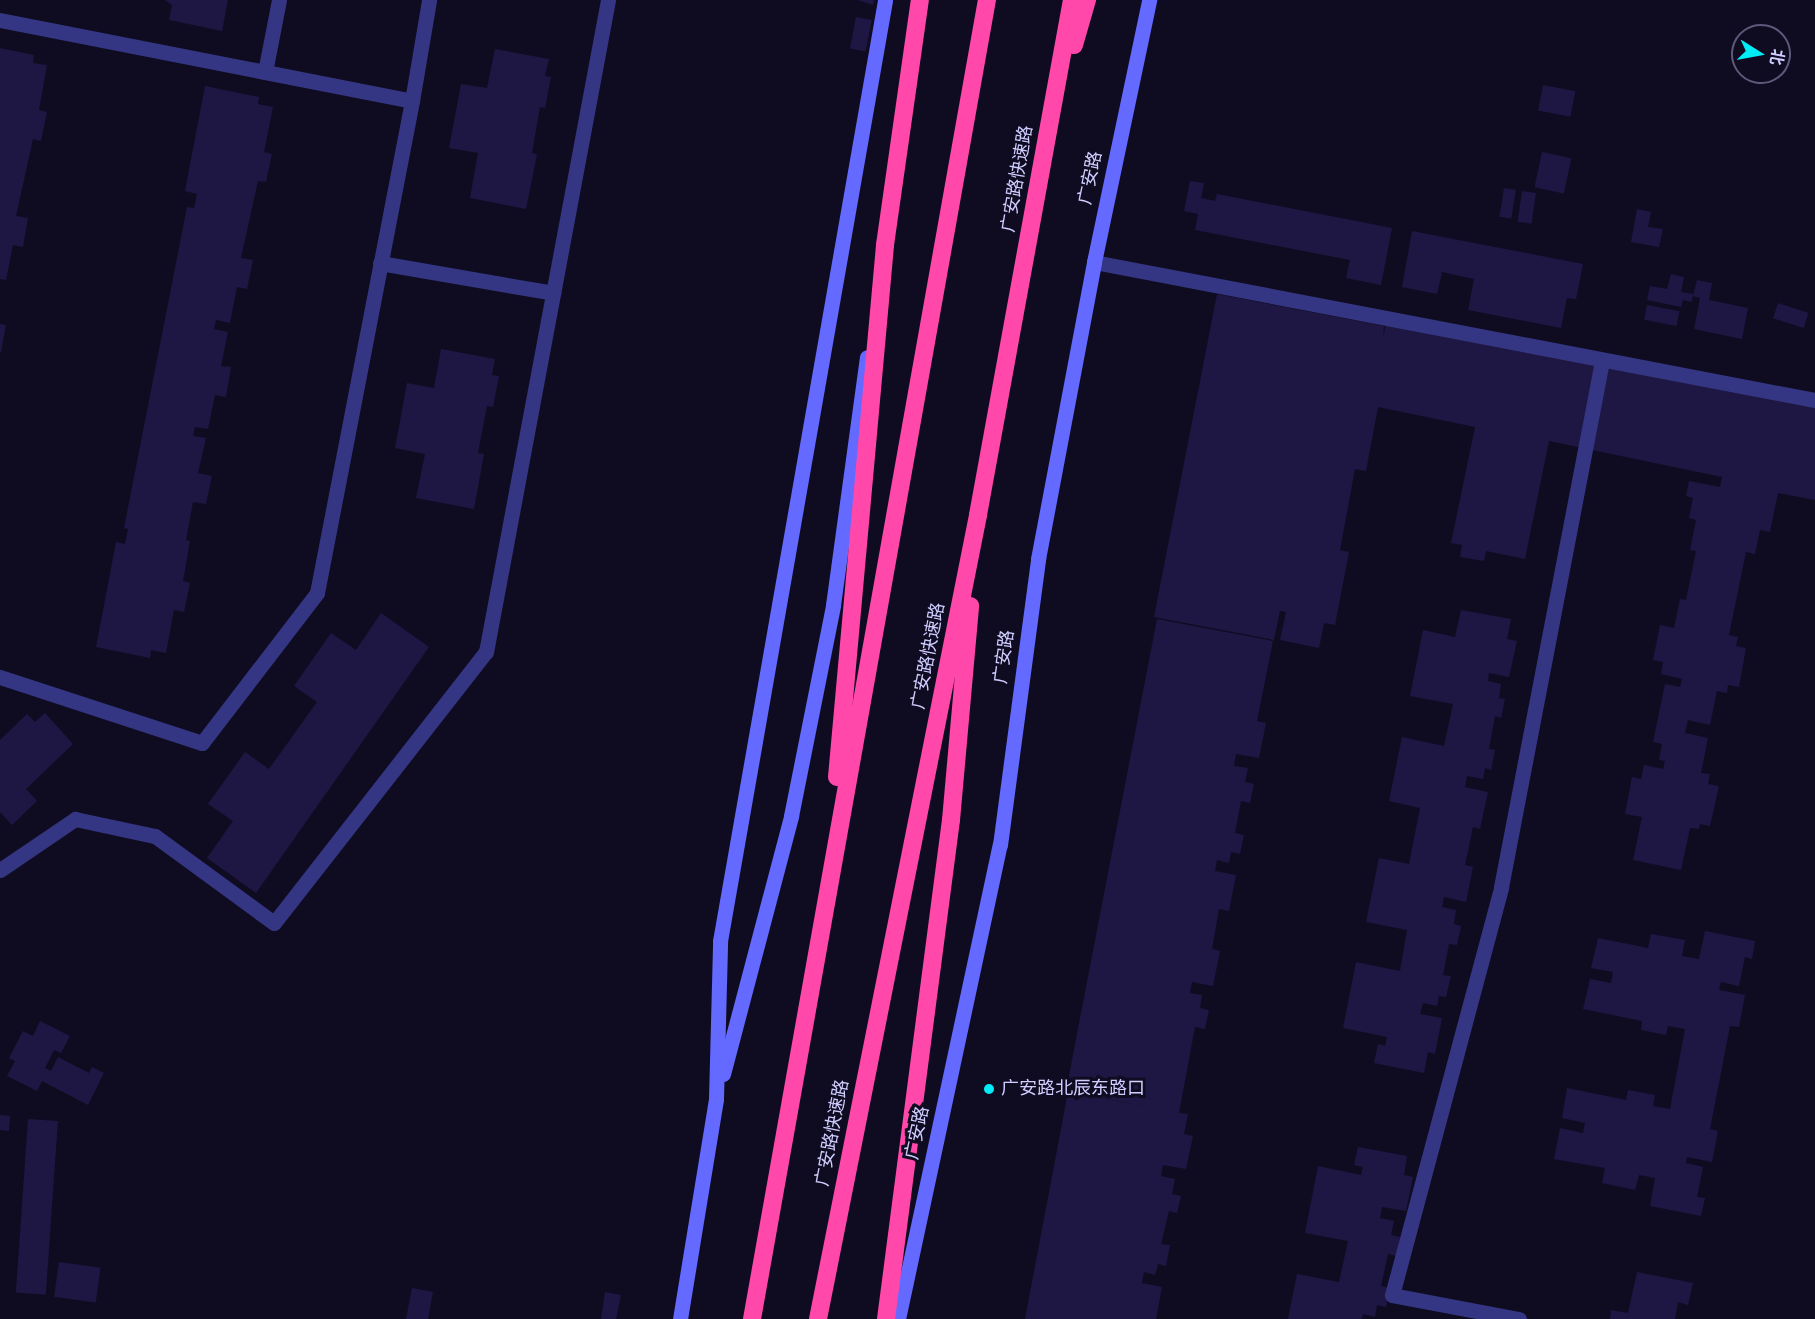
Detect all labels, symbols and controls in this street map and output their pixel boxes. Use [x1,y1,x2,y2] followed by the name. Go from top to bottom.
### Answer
[1731,24,1791,84] north arrow
[1764,47,1789,67] text: 北
[998,124,1038,234] street label: 广安路快速路
[1075,149,1107,207] street label: 广安路
[908,601,950,711] street label: 广安路快速路
[991,629,1019,685] street label: 广安路
[812,1078,854,1188] street label: 广安路快速路
[1001,1078,1145,1100] place label: 广安路北辰东路口
[982,1082,996,1096] marker: 广安路北辰东路口
[902,1104,934,1162] street label: 广安路

